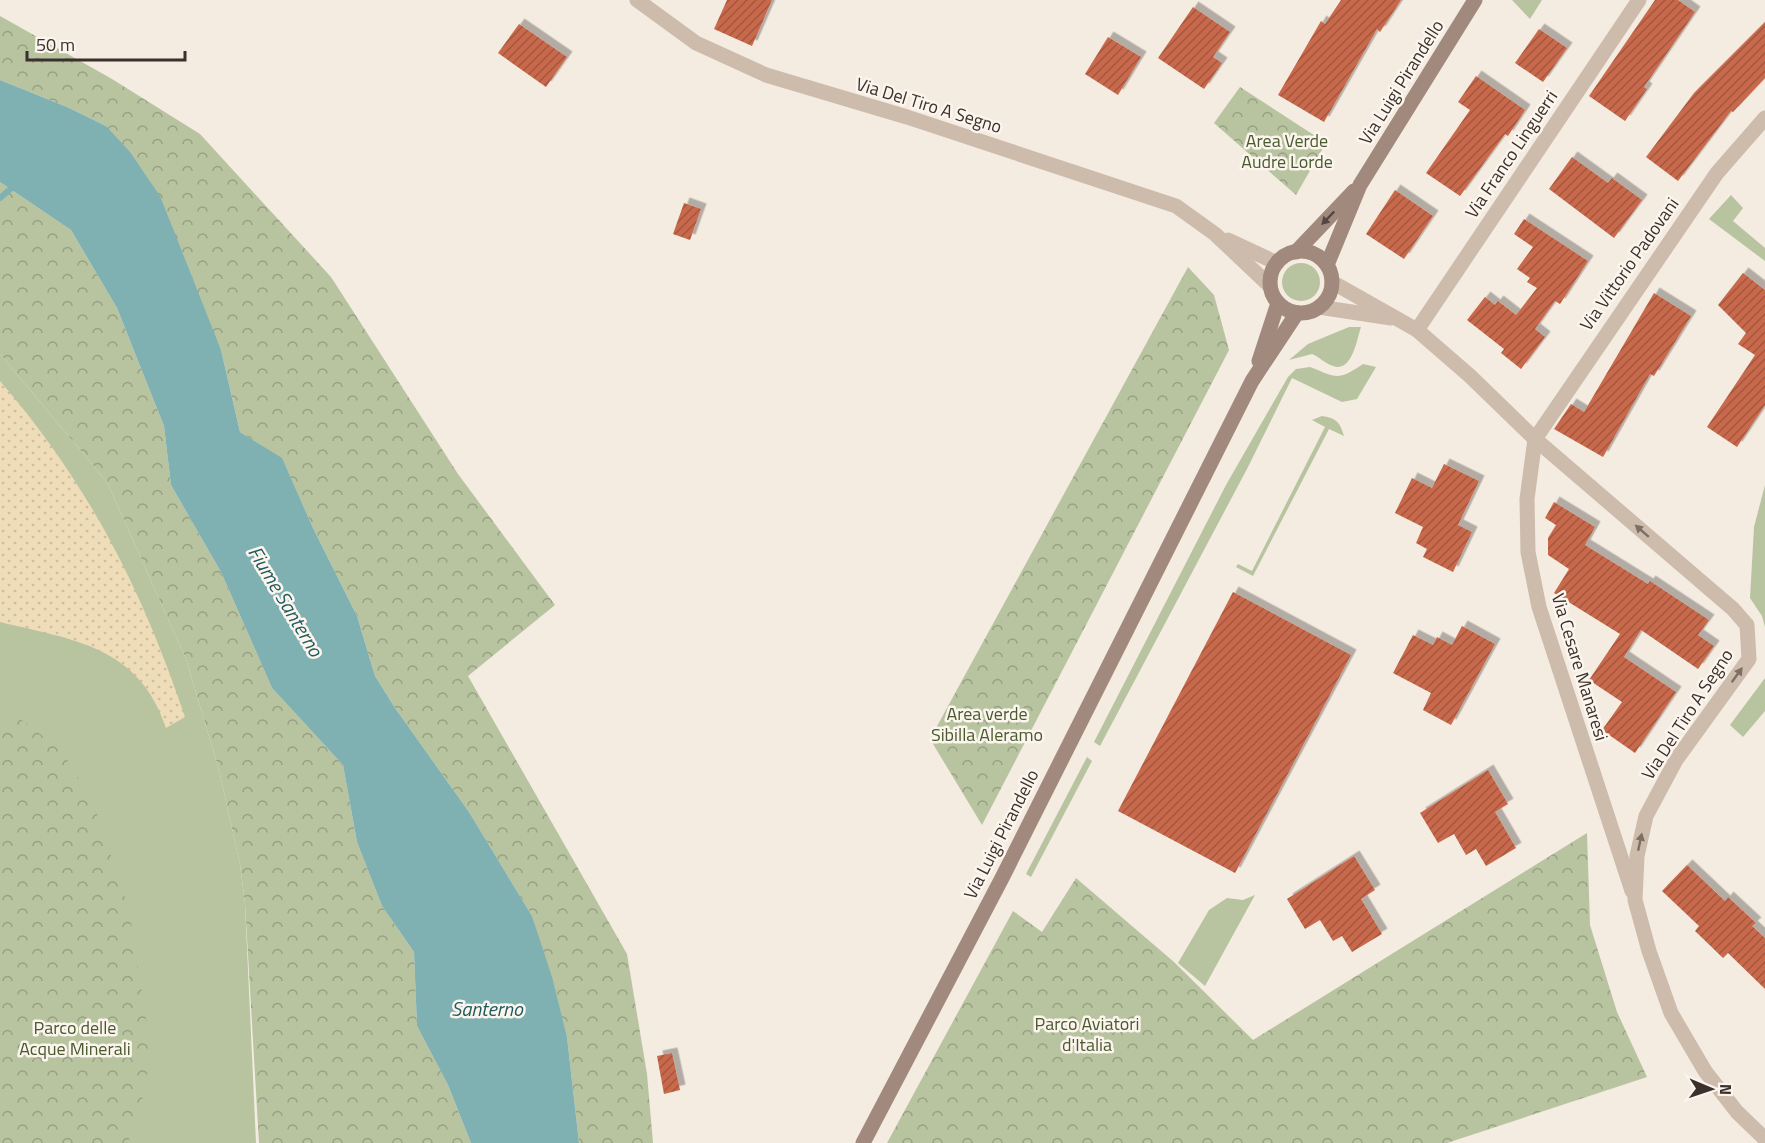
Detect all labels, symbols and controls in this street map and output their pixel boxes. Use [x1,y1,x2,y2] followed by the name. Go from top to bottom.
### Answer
[1352,14,1450,150] street label: Via Luigi Pirandello
[27,24,184,62] scale bar
[36,31,75,58] text: 50 m
[853,70,1005,140] street label: Via Del Tiro A Segno
[1458,85,1564,223] street label: Via Franco Linguerri
[1241,127,1333,175] park label: Area Verde Audre Lorde
[1573,192,1685,336] street label: Via Vittorio Padovani
[1321,211,1335,226] one-way arrow
[1634,525,1650,538] one-way arrow
[241,540,332,663] water label: Fiume Santerno
[1545,590,1615,744] street label: Via Cesare Manaresi
[1635,643,1739,785] street label: Via Del Tiro A Segno
[1731,668,1743,683] one-way arrow
[931,700,1043,748] park label: Area verde Sibilla Aleramo
[957,764,1045,904] street label: Via Luigi Pirandello
[1636,832,1645,851] one-way arrow
[451,993,524,1024] water label: Santerno
[1035,1010,1139,1058] park label: Parco Aviatori d'Italia
[19,1014,131,1062] park label: Parco delle Acque Minerali
[1681,1059,1741,1119] north arrow
[1714,1084,1738,1095] text: N

